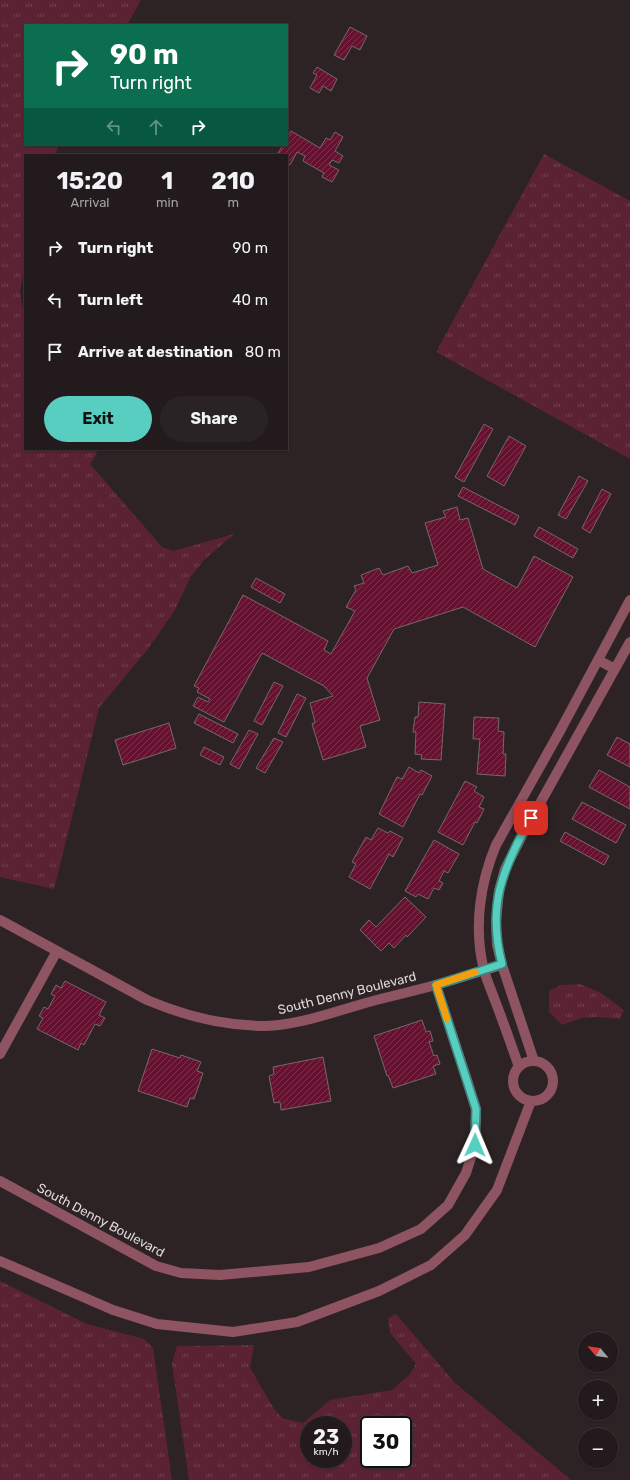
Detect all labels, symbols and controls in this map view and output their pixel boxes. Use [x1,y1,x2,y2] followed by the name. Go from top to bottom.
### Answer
[110,38,179,71] text: 90 m
[44,40,96,92] icon: right
[110,72,192,94] text: Turn right
[103,116,125,138] icon: left
[145,116,167,138] icon: ahead
[187,116,209,138] icon: right
[57,167,123,195] text: 15:20
[161,167,173,195] text: 1
[211,167,255,195] text: 210
[70,195,109,210] text: Arrival
[156,195,179,210] text: min
[227,195,239,210] text: m
[44,237,66,259] icon: right
[78,239,153,257] text: Turn right
[233,239,268,257] text: 90 m
[44,289,66,311] icon: left
[78,291,143,309] text: Turn left
[232,291,268,309] text: 40 m
[44,341,66,363] icon: arrive
[78,343,233,361] text: Arrive at destination
[245,343,281,361] text: 80 m
[44,396,152,442] button: Exit
[160,396,268,442] button: Share
[514,801,548,835] pin
[520,807,542,829] icon: arrive
[276,969,418,1017] street label: South Denny Boulevard
[454,1124,496,1166] position arrow
[35,1180,167,1260] street label: South Denny Boulevard
[578,1332,618,1372] north arrow
[578,1332,618,1468] map controls
[578,1380,618,1420] button: +
[360,1416,412,1468] speed limit sign: 30
[313,1425,339,1449] text: 23
[578,1428,618,1468] button: −
[314,1446,338,1458] text: km/h

